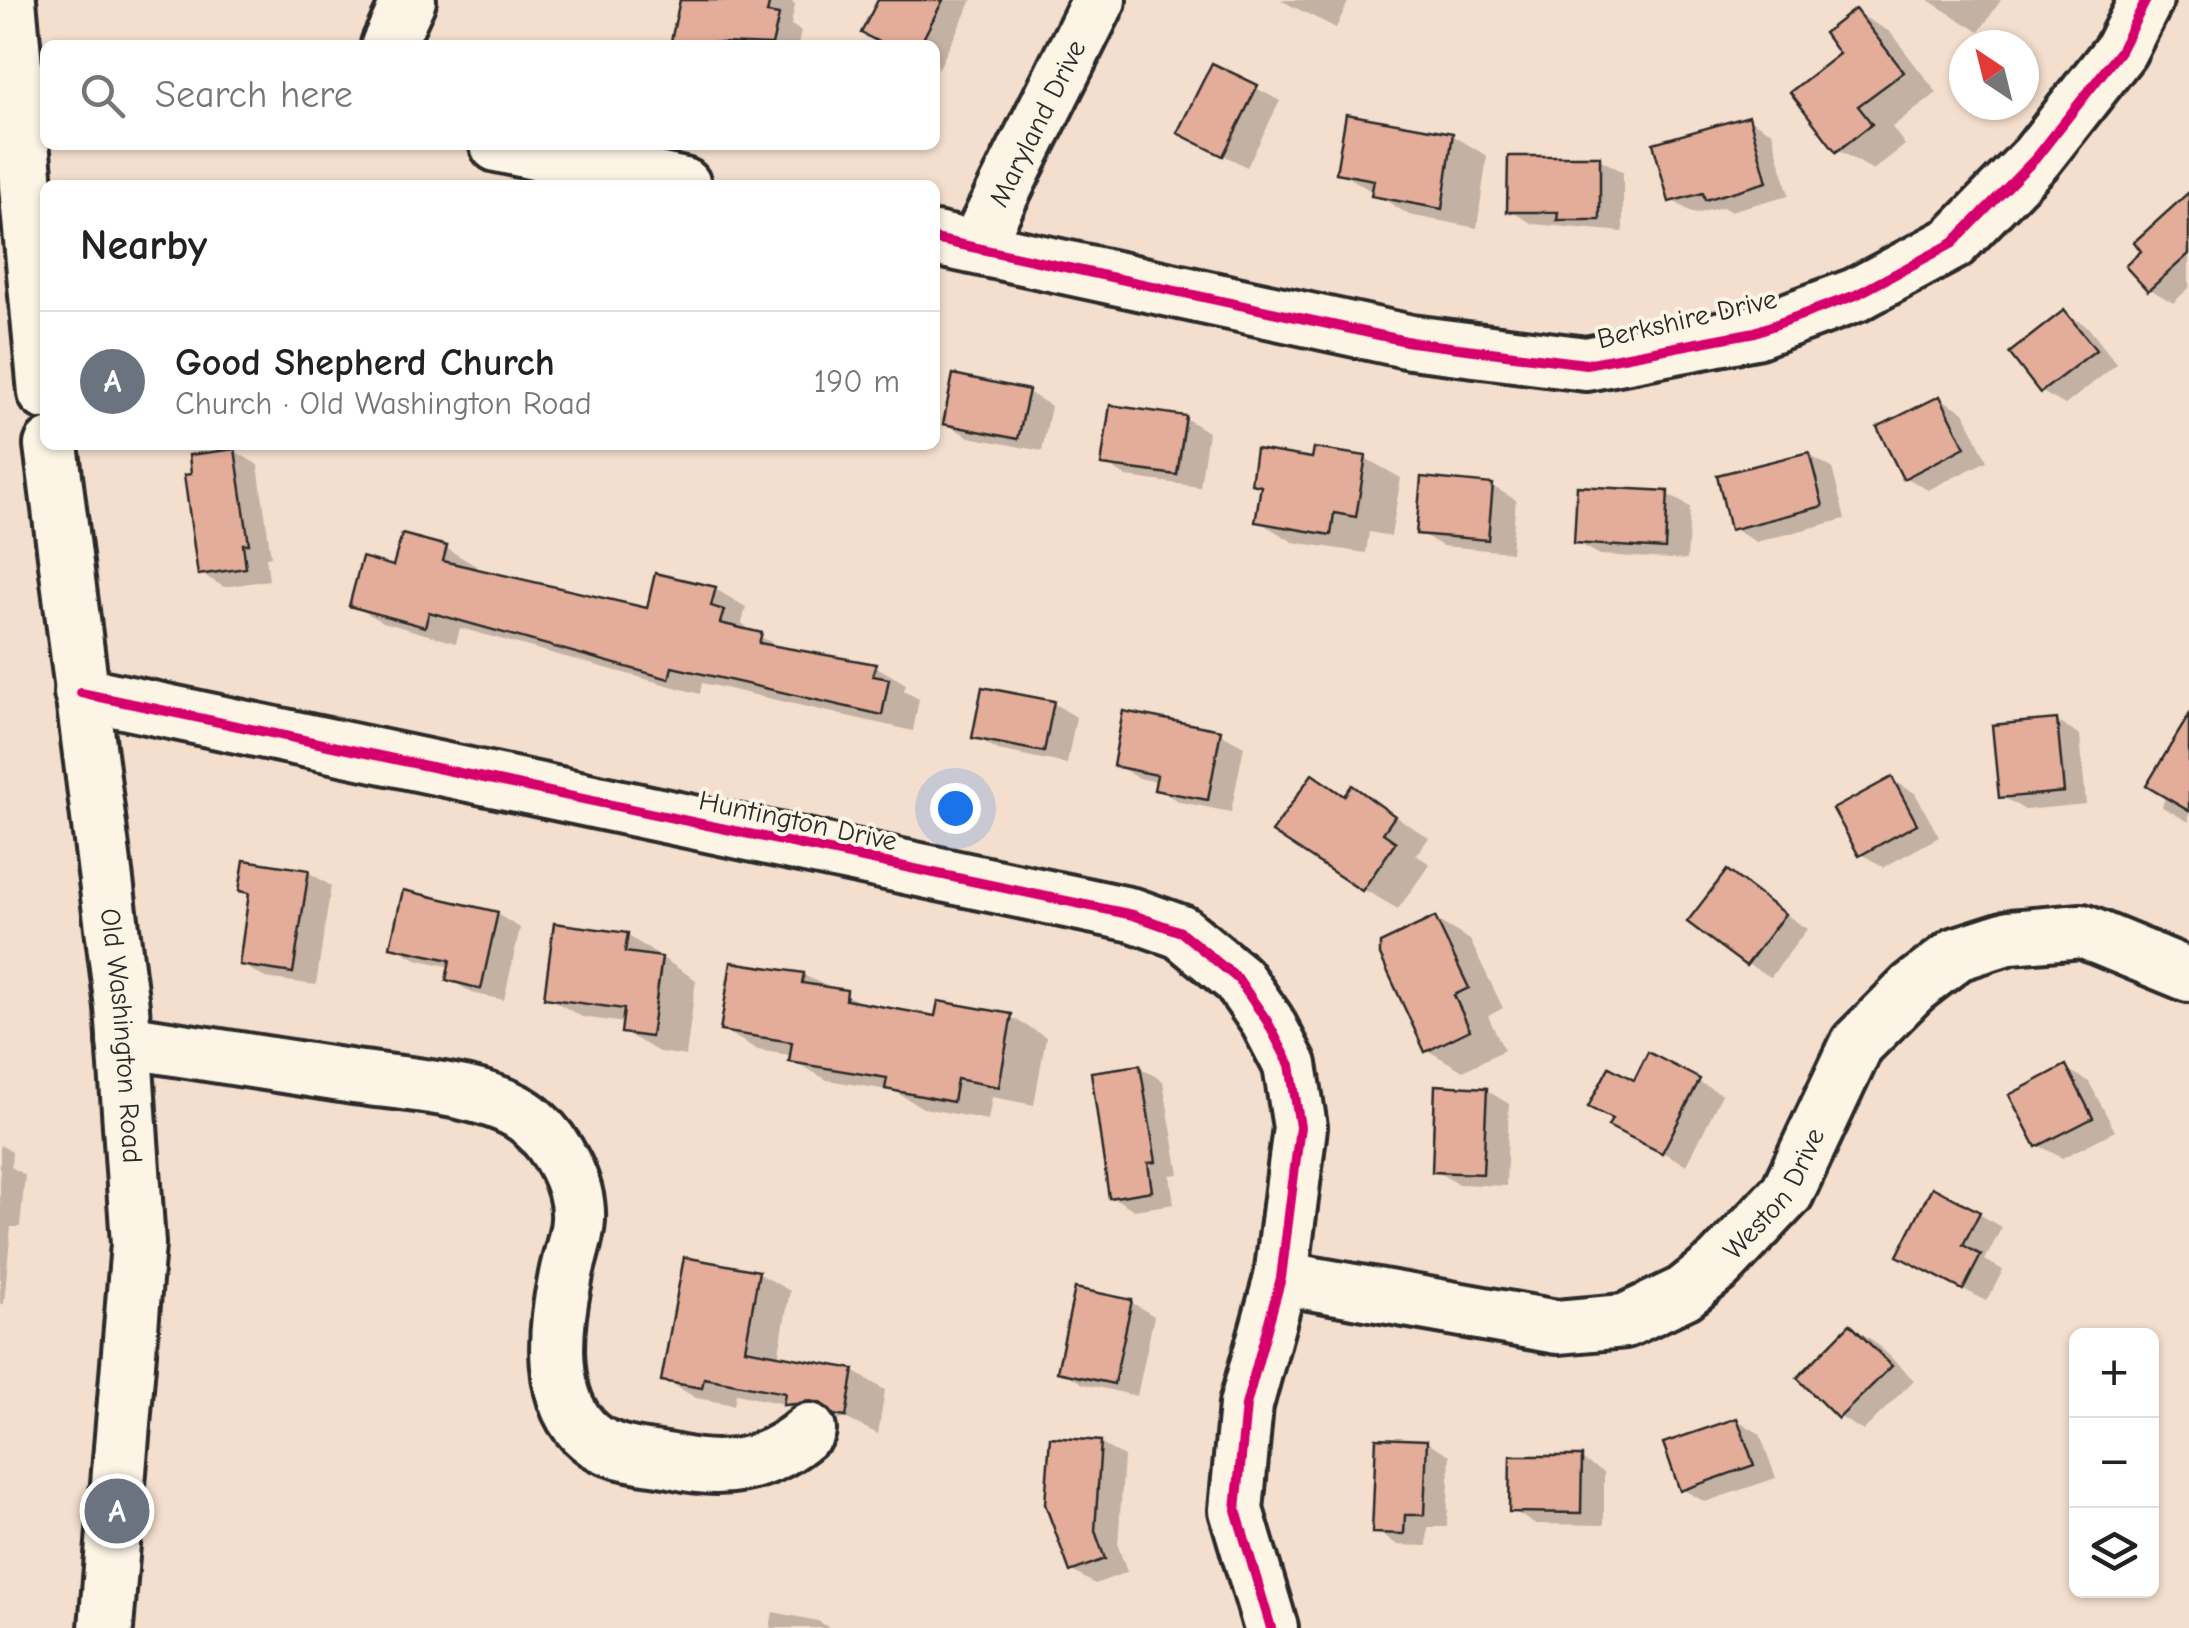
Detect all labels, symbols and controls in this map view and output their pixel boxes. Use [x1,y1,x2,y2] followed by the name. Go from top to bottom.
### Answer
[1949,30,2039,120] north arrow
[983,35,1092,212] street label: Maryland Drive
[40,40,940,150] search box
[75,68,130,123] icon: search
[155,73,353,117] text: Search here
[80,221,207,270] text: Nearby
[1594,283,1780,355] street label: Berkshire Drive
[175,341,555,385] text: Good Shepherd Church
[104,363,121,400] text: A
[814,363,900,400] text: 190 m
[175,385,592,422] text: Church · Old Washington Road
[930,783,981,834] your location
[696,784,900,858] street label: Huntington Drive
[94,906,149,1164] street label: Old Washington Road
[1717,1123,1831,1266] street label: Weston Drive
[2069,1328,2159,1598] map controls
[2069,1328,2159,1418] button: +
[2069,1418,2159,1508] button: −
[84,1474,150,1548] pin: A
[2069,1508,2159,1598] button: layers

